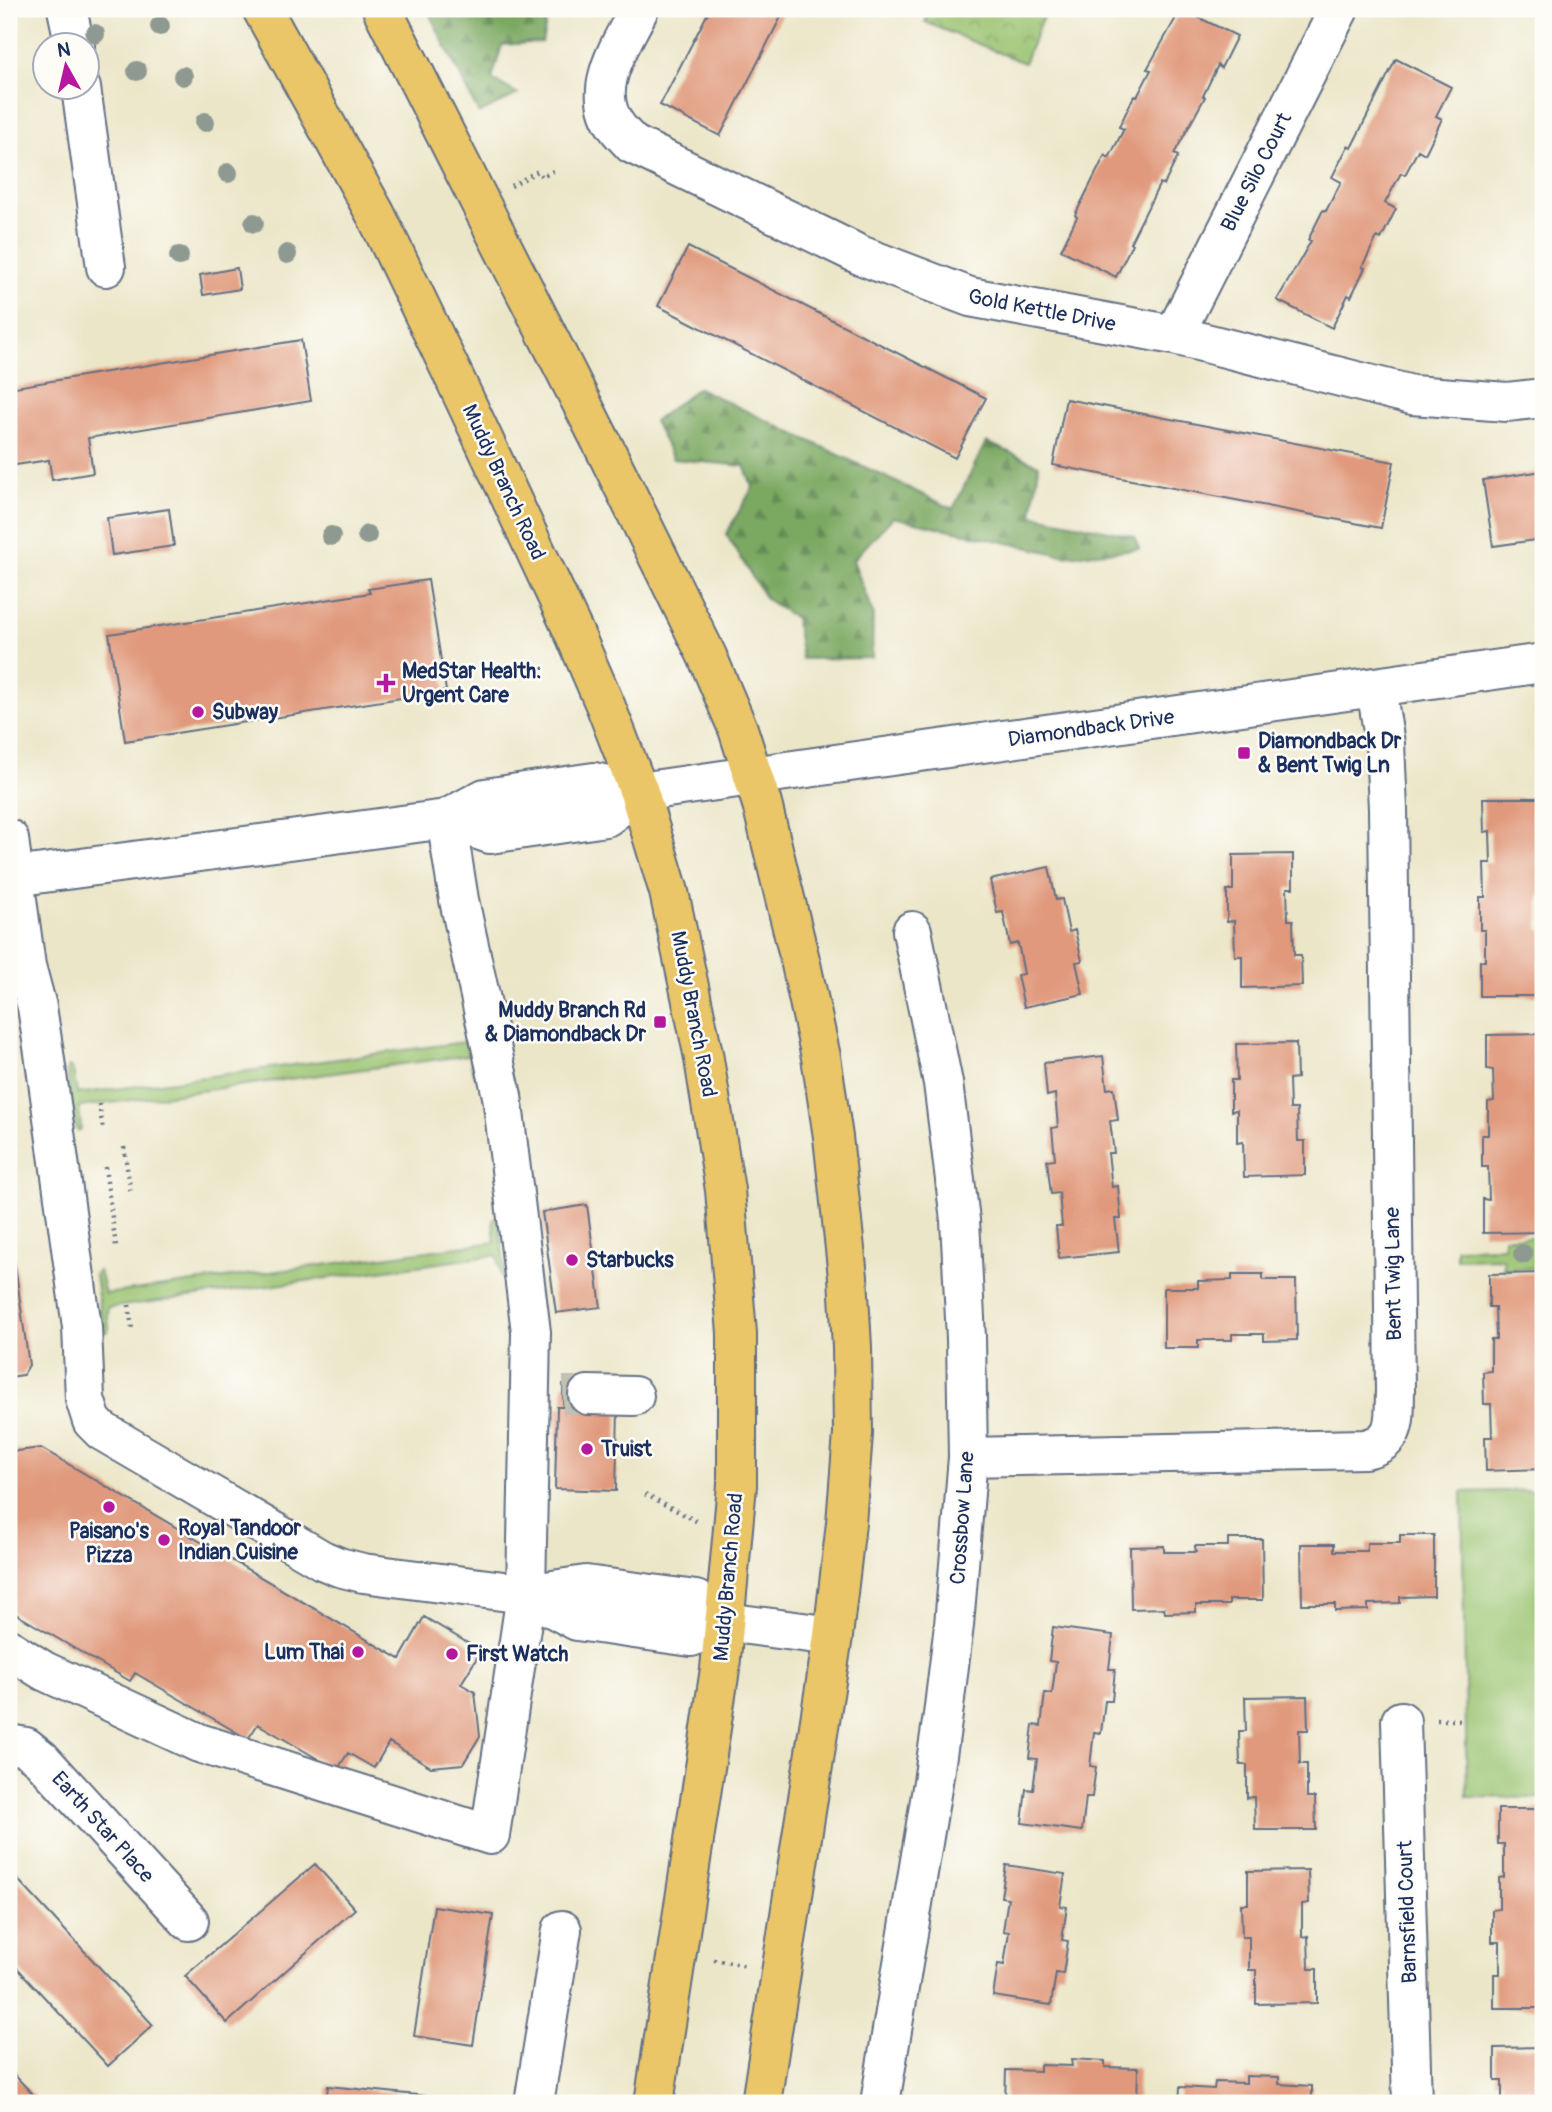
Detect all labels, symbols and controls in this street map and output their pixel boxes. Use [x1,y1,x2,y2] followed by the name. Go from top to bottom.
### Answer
[32,32,102,102] north arrow
[56,37,72,63] text: N
[1215,108,1298,236] street label: Blue Silo Court
[966,283,1119,338] street label: Gold Kettle Drive
[456,400,551,564] street label: Muddy Branch Road
[402,658,542,709] place label: MedStar Health: Urgent Care
[376,673,396,693] marker: MedStar Health: Urgent Care
[212,699,278,726] place label: Subway
[1006,703,1176,754] street label: Diamondback Drive
[190,704,206,720] marker: Subway
[1258,728,1402,779] place label: Diamondback Dr & Bent Twig Ln
[1236,745,1252,761] marker: Diamondback Dr & Bent Twig Ln
[664,929,723,1099] street label: Muddy Branch Road
[485,997,646,1048] place label: Muddy Branch Rd & Diamondback Dr
[652,1014,668,1030] marker: Muddy Branch Rd & Diamondback Dr
[1379,1206,1408,1341] street label: Bent Twig Lane
[586,1247,674,1274] place label: Starbucks
[564,1252,580,1268] marker: Starbucks
[600,1436,652,1463] place label: Truist
[579,1441,595,1457] marker: Truist
[944,1450,981,1586] street label: Crossbow Lane
[708,1492,749,1662] street label: Muddy Branch Road
[101,1499,117,1515] marker: Paisano's Pizza
[178,1515,302,1566] place label: Royal Tandoor Indian Cuisine
[69,1518,150,1569] place label: Paisano's Pizza
[156,1532,172,1548] marker: Royal Tandoor Indian Cuisine
[264,1639,344,1666] place label: Lum Thai
[466,1641,568,1668] place label: First Watch
[350,1644,366,1660] marker: Lum Thai
[444,1646,460,1662] marker: First Watch
[45,1766,160,1889] street label: Earth Star Place
[1391,1839,1423,1984] street label: Barnsfield Court

